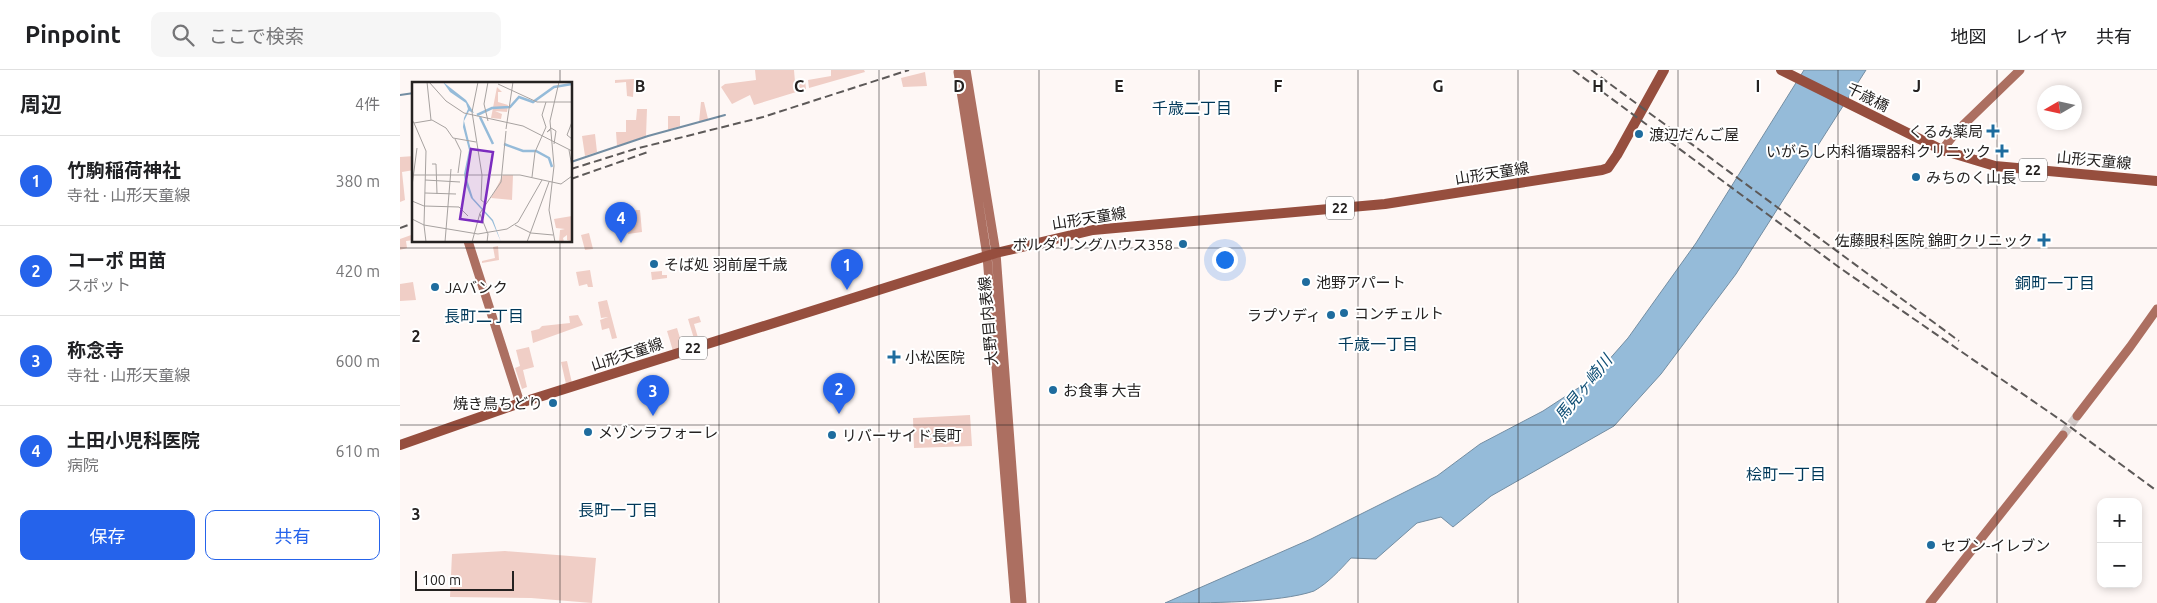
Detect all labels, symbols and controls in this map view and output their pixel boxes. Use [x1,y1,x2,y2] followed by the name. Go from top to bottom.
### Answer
[151,12,501,57] search box
[25,21,121,48] text: Pinpoint
[169,21,197,49] icon: search
[209,25,304,47] text: ここで検索
[1951,26,1987,46] text: 地図
[2015,26,2068,46] text: レイヤ
[2096,26,2132,46] text: 共有
[635,77,645,95] text: B
[794,77,804,95] text: C
[953,77,965,95] text: D
[1114,77,1124,95] text: E
[1274,77,1283,95] text: F
[1432,77,1444,95] text: G
[1592,77,1604,95] text: H
[1756,77,1760,95] text: I
[1913,77,1921,95] text: J
[1844,79,1892,115] street label: 千歳橋
[412,82,572,242] inset map
[2037,85,2082,130] north arrow
[20,92,62,116] text: 周辺
[355,95,380,113] text: 4件
[1152,99,1232,117] district label: 千歳二丁目
[1908,123,1983,140] place label: くるみ薬局
[1987,125,1999,137] marker: くるみ薬局
[1649,126,1739,143] place label: 渡辺だんご屋
[1633,128,1645,140] marker: 渡辺だんご屋
[1766,143,1991,160] place label: いがらし内科循環器科クリニック
[1995,144,2009,158] marker: いがらし内科循環器科クリニック
[2056,148,2132,172] street label: 山形天童線
[2019,158,2047,182] road number: 22
[67,159,181,181] text: 竹駒稲荷神社
[1454,159,1530,187] street label: 山形天童線
[1926,169,2016,186] place label: みちのく山長
[1910,171,1922,183] marker: みちのく山長
[31,172,41,190] text: 1
[335,172,380,190] text: 380 m
[67,186,190,204] text: 寺社 · 山形天童線
[1326,196,1354,220] road number: 22
[605,202,637,243] pin: 4
[1051,204,1127,232] street label: 山形天童線
[1835,232,2033,249] place label: 佐藤眼科医院 錦町クリニック
[2037,233,2051,247] marker: 佐藤眼科医院 錦町クリニック
[1013,236,1173,253] place label: ボルダリングハウス358
[1177,238,1189,250] marker: ボルダリングハウス358
[1212,247,1238,273] your location
[67,249,167,271] text: コーポ 田苗
[831,249,863,290] pin: 1
[664,256,787,273] place label: そば処 羽前屋千歳
[648,258,660,270] marker: そば処 羽前屋千歳
[31,262,41,280] text: 2
[335,262,380,280] text: 420 m
[1316,274,1406,291] place label: 池野アパート
[2015,274,2095,292] district label: 銅町一丁目
[976,275,1000,367] street label: 大野目内表線
[67,276,131,294] text: スポット
[1300,276,1312,288] marker: 池野アパート
[445,279,508,296] place label: JAバンク
[429,281,441,293] marker: JAバンク
[1354,305,1444,322] place label: コンチェルト
[444,307,524,325] district label: 長町二丁目
[1247,307,1321,324] place label: ラプソディ
[1338,307,1350,319] marker: コンチェルト
[1325,309,1337,321] marker: ラプソディ
[411,327,421,345] text: 2
[589,334,665,374] street label: 山形天童線
[1338,335,1418,353] district label: 千歳一丁目
[679,336,707,360] road number: 22
[67,339,124,361] text: 称念寺
[905,349,965,366] place label: 小松医院
[887,350,901,364] marker: 小松医院
[1551,350,1616,425] water label: 馬見ヶ崎川
[31,352,41,370] text: 3
[335,352,380,370] text: 600 m
[67,366,190,384] text: 寺社 · 山形天童線
[823,373,855,414] pin: 2
[637,375,669,416] pin: 3
[1063,382,1141,399] place label: お食事 大吉
[1047,384,1059,396] marker: お食事 大吉
[453,395,543,412] place label: 焼き鳥ちどり
[547,397,559,409] marker: 焼き鳥ちどり
[598,424,718,441] place label: メゾンラフォーレ
[582,426,594,438] marker: メゾンラフォーレ
[842,427,962,444] place label: リバーサイド長町
[67,429,200,451] text: 土田小児科医院
[826,429,838,441] marker: リバーサイド長町
[31,442,41,460] text: 4
[335,442,380,460] text: 610 m
[67,456,99,474] text: 病院
[1746,465,1826,483] district label: 桧町一丁目
[2097,498,2142,588] map controls
[2097,498,2142,543] button: +
[578,501,658,519] district label: 長町一丁目
[411,505,421,523] text: 3
[20,510,195,560] button: 保存
[205,510,380,560] button: 共有
[1941,537,2050,554] place label: セブン-イレブン
[1925,539,1937,551] marker: セブン-イレブン
[2097,543,2142,588] button: −
[415,568,514,591] scale bar
[422,572,461,588] text: 100 m

